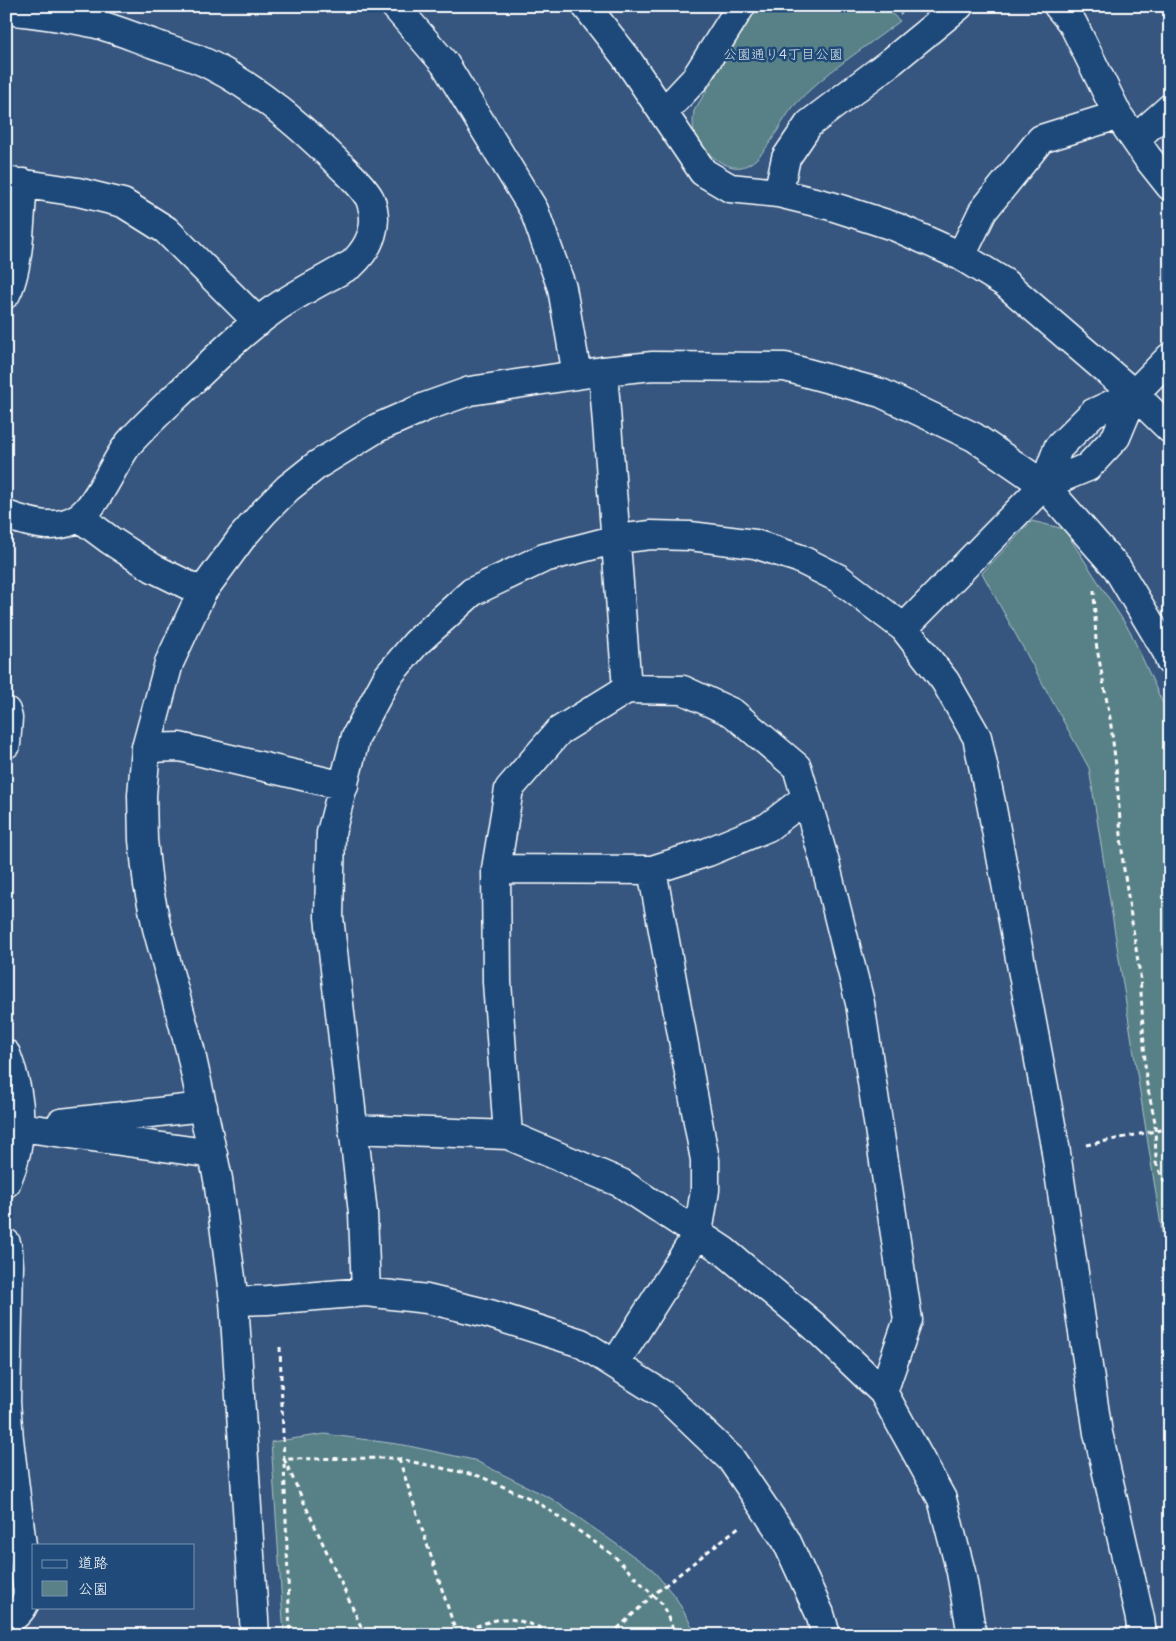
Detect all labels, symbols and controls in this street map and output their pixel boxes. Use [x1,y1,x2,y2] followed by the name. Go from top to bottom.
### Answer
[723,45,843,63] park label: 公園通り4丁目公園
[32,1544,195,1608] legend
[78,1553,108,1572] text: 道路
[78,1579,108,1598] text: 公園

